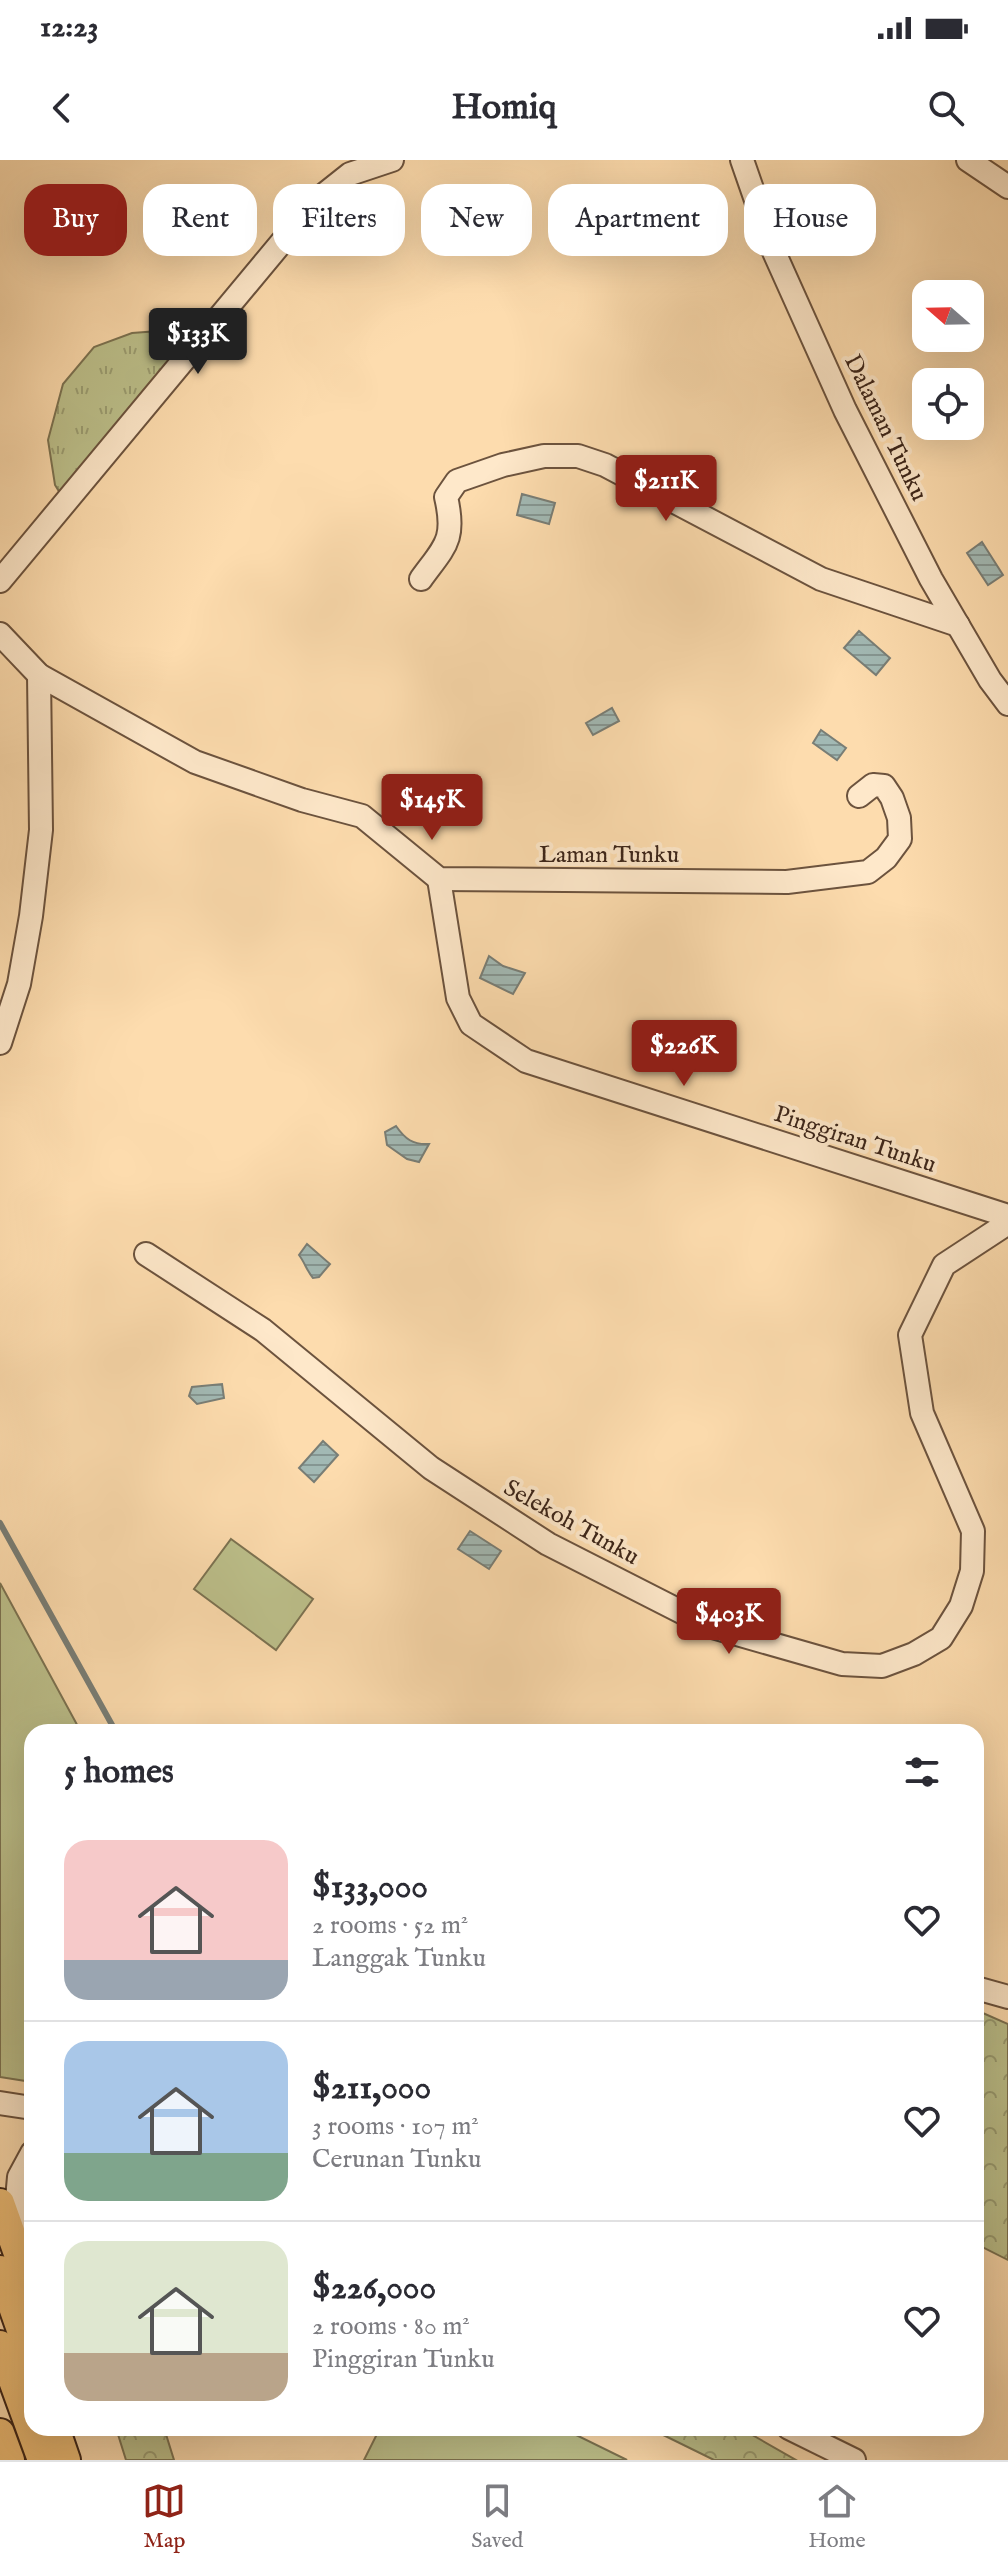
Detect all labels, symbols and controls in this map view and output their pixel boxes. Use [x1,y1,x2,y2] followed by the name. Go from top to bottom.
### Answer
[40,9,98,47] text: 12:23
[452,85,556,131] text: Homiq
[40,86,84,130] icon: back
[924,86,968,130] icon: search
[24,184,127,256] chip: Buy
[143,184,257,256] chip: Rent
[273,184,405,256] chip: Filters
[421,184,532,256] chip: New
[548,184,728,256] chip: Apartment
[744,184,876,256] chip: House
[912,280,984,352] north arrow
[912,280,984,440] map controls
[142,308,254,376] pin: $133K
[167,317,229,350] text: $133K
[836,350,934,506] street label: Dalaman Tunku
[912,368,984,440] button: locate
[610,455,722,523] pin: $211K
[634,464,698,497] text: $211K
[376,774,488,842] pin: $145K
[400,783,464,816] text: $145K
[539,840,679,871] street label: Laman Tunku
[628,1020,740,1088] pin: $226K
[650,1029,718,1062] text: $226K
[770,1099,940,1181] street label: Pinggiran Tunku
[498,1473,644,1573] street label: Selekoh Tunku
[673,1588,785,1656] pin: $403K
[695,1597,763,1630] text: $403K
[900,1750,944,1794] icon: filters
[64,1751,174,1794] text: 5 homes
[312,1866,428,1909] text: $133,000
[128,1872,224,1968] icon: home
[900,1898,944,1942] icon: heart
[312,1909,468,1942] text: 2 rooms · 52 m²
[312,1942,486,1975] text: Langgak Tunku
[312,2067,431,2110] text: $211,000
[128,2073,224,2169] icon: home
[900,2099,944,2143] icon: heart
[312,2110,479,2143] text: 3 rooms · 107 m²
[312,2143,482,2176] text: Cerunan Tunku
[312,2267,436,2310] text: $226,000
[128,2273,224,2369] icon: home
[900,2299,944,2343] icon: heart
[312,2310,470,2343] text: 2 rooms · 80 m²
[312,2343,495,2376] text: Pinggiran Tunku
[142,2479,186,2555] tab: Map
[471,2479,523,2555] tab: Saved
[808,2479,866,2555] tab: Home

